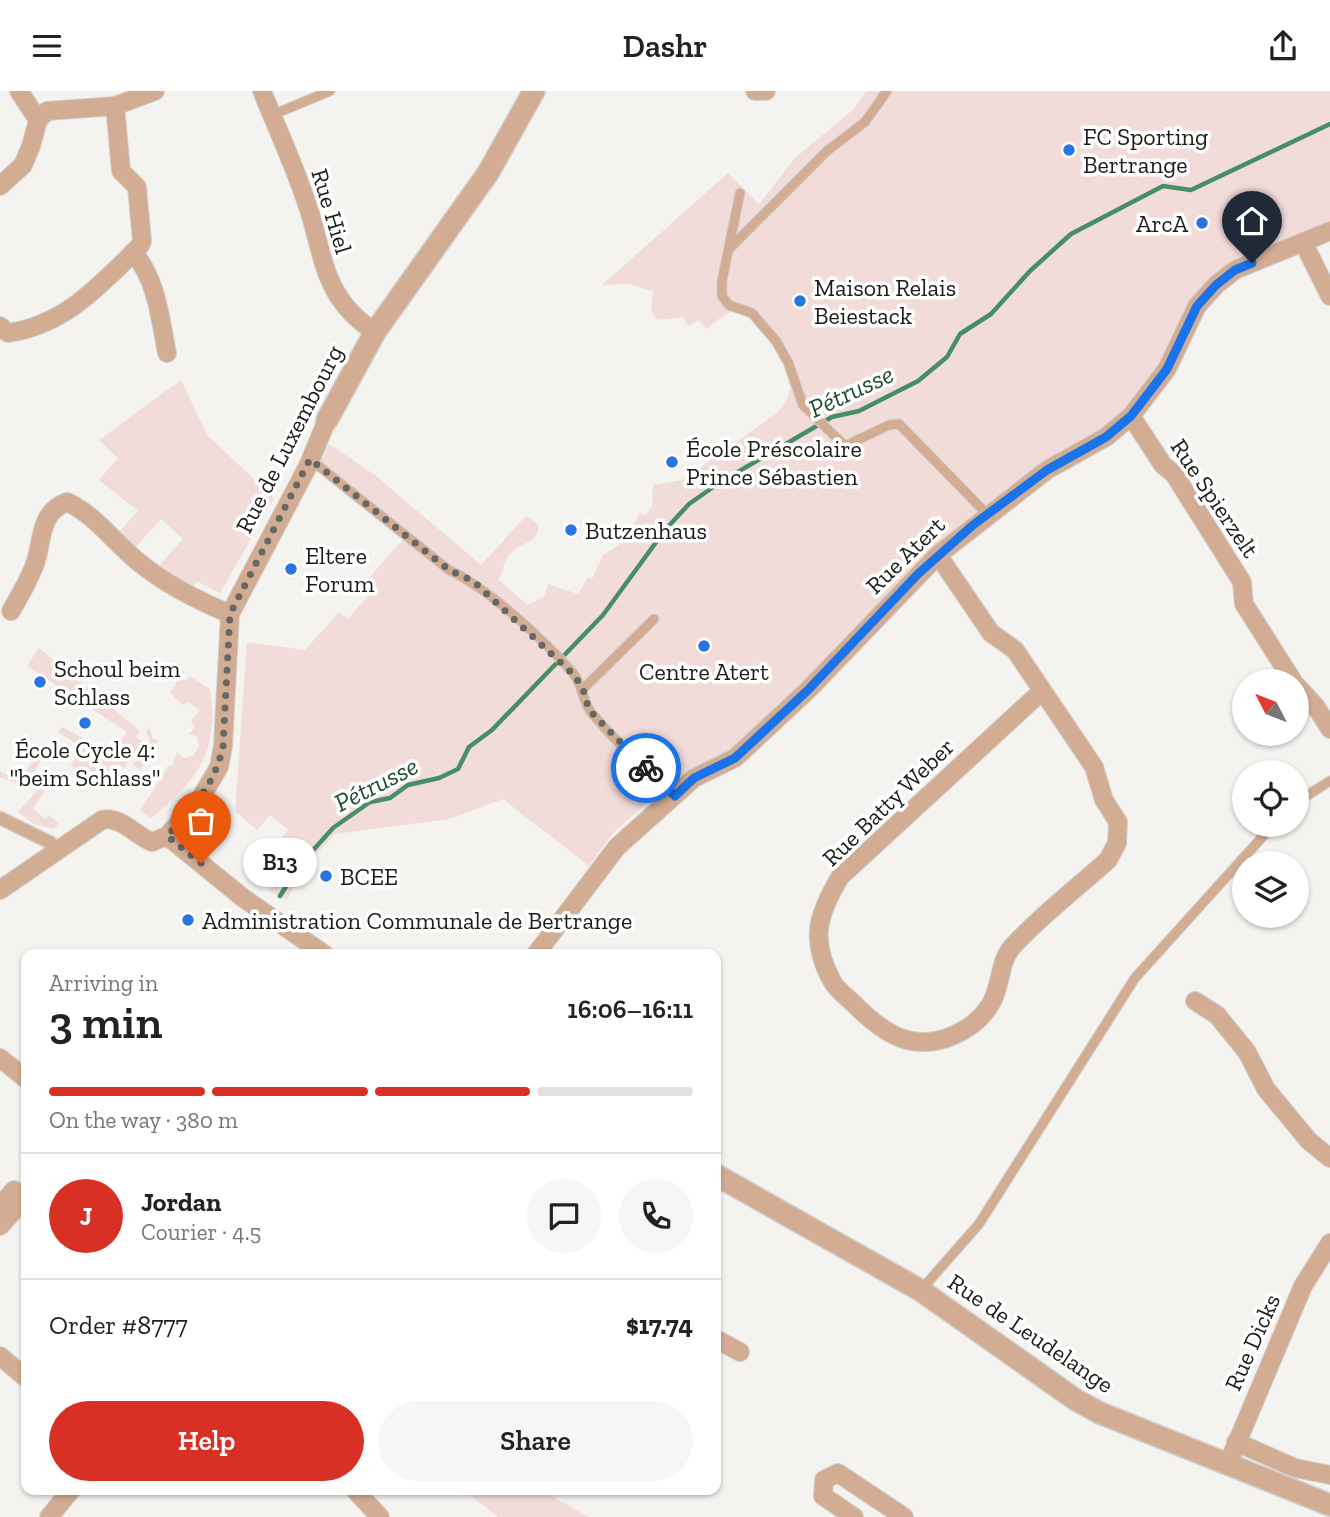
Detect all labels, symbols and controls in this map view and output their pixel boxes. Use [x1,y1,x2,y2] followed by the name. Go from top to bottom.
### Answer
[28,27,66,65] icon: menu
[623,27,707,65] text: Dashr
[1264,27,1302,65] icon: share
[1083,122,1208,179] place label: FC Sporting Bertrange
[1061,142,1077,158] marker: FC Sporting Bertrange
[305,165,359,257] street label: Rue Hiel
[1222,191,1282,263] pin
[1233,202,1271,240] icon: home
[1136,209,1188,238] place label: ArcA
[1194,215,1210,231] marker: ArcA
[814,273,956,330] place label: Maison Relais Beiestack
[792,293,808,309] marker: Maison Relais Beiestack
[229,340,349,538] street label: Rue de Luxembourg
[803,357,899,425] water label: Pétrusse
[1165,433,1265,563] street label: Rue Spierzelt
[686,434,862,491] place label: École Préscolaire Prince Sébastien
[664,454,680,470] marker: École Préscolaire Prince Sébastien
[859,510,951,600] street label: Rue Atert
[585,516,707,545] place label: Butzenhaus
[563,522,579,538] marker: Butzenhaus
[305,541,375,598] place label: Eltere Forum
[283,561,299,577] marker: Eltere Forum
[696,638,712,654] marker: Centre Atert
[54,654,181,711] place label: Schoul beim Schlass
[639,657,769,686] place label: Centre Atert
[1232,669,1309,745] north arrow
[1232,669,1309,928] map controls
[32,674,48,690] marker: Schoul beim Schlass
[77,715,93,731] marker: École Cycle 4: "beim Schlass"
[816,732,960,872] street label: Rue Batty Weber
[611,733,681,803] courier
[9,735,161,792] place label: École Cycle 4: "beim Schlass"
[329,749,423,819] water label: Pétrusse
[627,749,665,787] icon: bike
[1232,760,1309,837] button: locate
[171,791,231,863] pin
[182,802,220,840] icon: bag
[243,839,316,887] callout: B13
[262,848,298,876] text: B13
[1232,851,1309,928] button: layers
[340,862,398,891] place label: BCEE
[318,868,334,884] marker: BCEE
[202,906,632,935] place label: Administration Communale de Bertrange
[180,912,196,928] marker: Administration Communale de Bertrange
[49,969,158,997] text: Arriving in
[567,993,693,1025] text: 16:06–16:11
[49,995,162,1050] text: 3 min
[49,1106,238,1134] text: On the way · 380 m
[527,1179,601,1253] button: chat
[619,1179,693,1253] button: phone
[141,1186,221,1218] text: Jordan
[80,1200,92,1232] text: J
[141,1218,261,1246] text: Courier · 4.5
[943,1267,1119,1399] street label: Rue de Leudelange
[1218,1289,1286,1395] street label: Rue Dicks
[49,1309,188,1341] text: Order #8777
[626,1309,693,1341] text: $17.74
[49,1401,364,1481] button: Help
[378,1401,693,1481] button: Share

